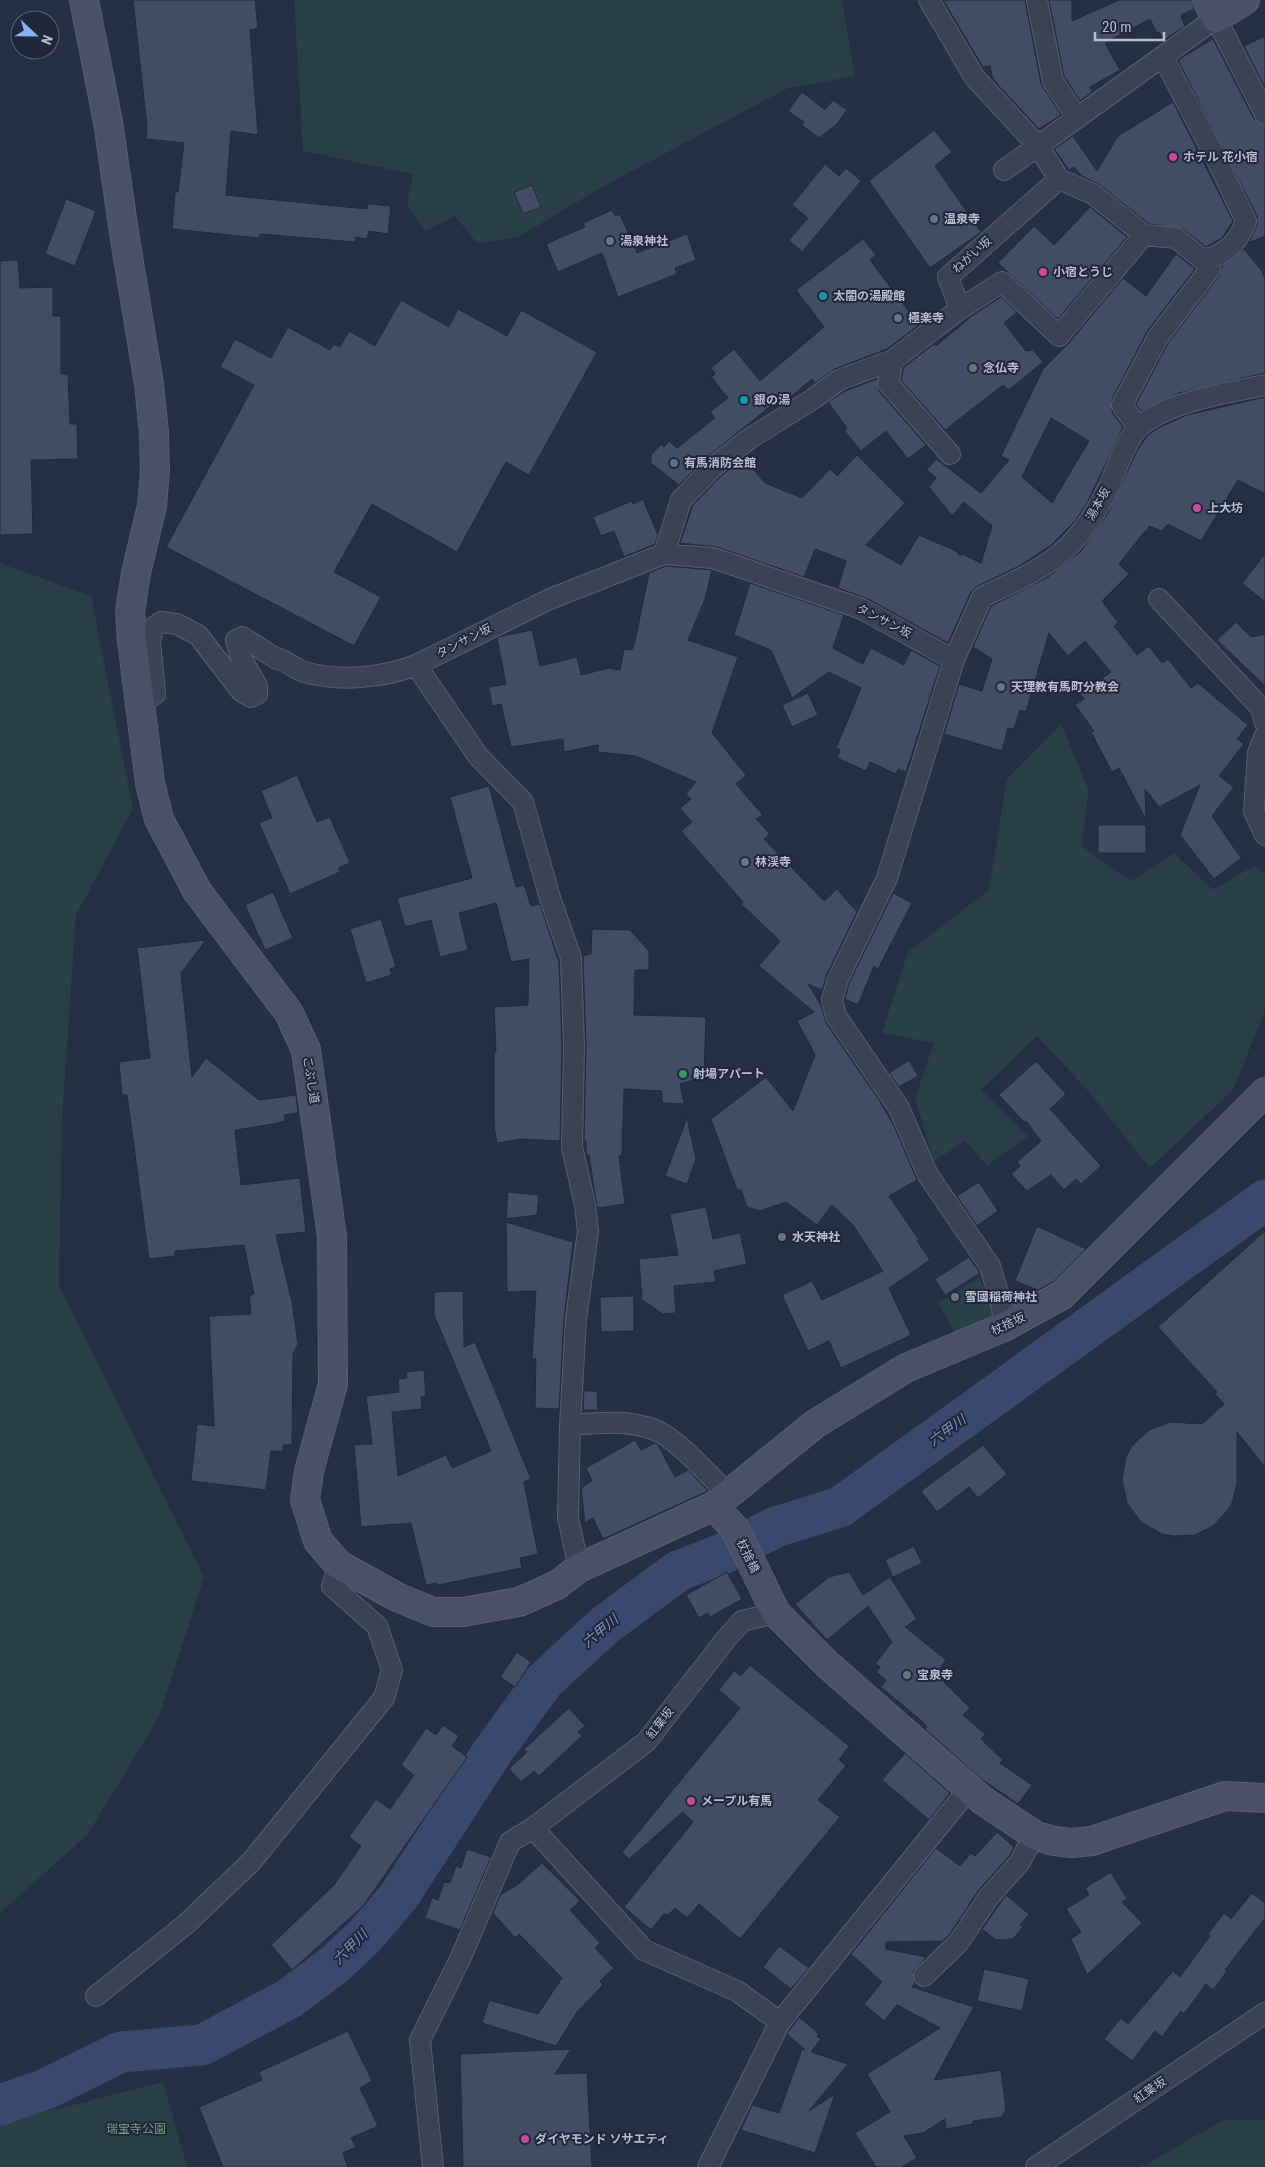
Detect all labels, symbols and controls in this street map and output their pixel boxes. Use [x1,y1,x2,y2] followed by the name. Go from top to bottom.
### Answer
[10,10,60,60] north arrow
[1095,10,1164,42] scale bar
[1102,18,1132,36] text: 20 m
[38,33,56,47] text: N
[1183,150,1258,164] place label: ホテル 花小宿
[1167,151,1179,163] marker: ホテル 花小宿
[944,212,980,226] place label: 温泉寺
[928,213,940,225] marker: 温泉寺
[620,234,668,248] place label: 湯泉神社
[949,234,995,276] street label: ねがい坂
[604,235,616,247] marker: 湯泉神社
[1053,265,1113,279] place label: 小宿とうじ
[1037,266,1049,278] marker: 小宿とうじ
[833,289,905,303] place label: 太閤の湯殿館
[817,290,829,302] marker: 太閤の湯殿館
[908,311,944,325] place label: 極楽寺
[892,312,904,324] marker: 極楽寺
[983,361,1019,375] place label: 念仏寺
[967,362,979,374] marker: 念仏寺
[753,393,790,407] place label: 銀の湯
[738,394,750,406] marker: 銀の湯
[684,456,756,470] place label: 有馬消防会館
[668,457,680,469] marker: 有馬消防会館
[1083,485,1113,523] street label: 湯本坂
[1207,501,1243,515] place label: 上大坊
[1191,502,1203,514] marker: 上大坊
[854,601,914,641] street label: タンサン坂
[434,621,494,661] street label: タンサン坂
[1011,680,1119,694] place label: 天理教有馬町分教会
[995,681,1007,693] marker: 天理教有馬町分教会
[755,855,791,869] place label: 林渓寺
[739,856,751,868] marker: 林渓寺
[300,1055,322,1105] street label: こぶし道
[693,1067,765,1081] place label: 射場アパート
[677,1068,689,1080] marker: 射場アパート
[792,1230,840,1244] place label: 水天神社
[776,1231,788,1243] marker: 水天神社
[965,1290,1037,1304] place label: 雪國稲荷神社
[949,1291,961,1303] marker: 雪國稲荷神社
[989,1310,1027,1338] street label: 杖捨坂
[925,1410,970,1449] water label: 六甲川
[734,1537,762,1575] street label: 杖捨橋
[579,1610,623,1651] water label: 六甲川
[917,1668,953,1682] place label: 宝泉寺
[901,1669,913,1681] marker: 宝泉寺
[643,1705,677,1741] street label: 紅葉坂
[701,1794,772,1808] place label: メープル有馬
[685,1795,697,1807] marker: メープル有馬
[330,1925,372,1968] water label: 六甲川
[1131,2074,1169,2106] street label: 紅葉坂
[106,2122,166,2136] park label: 瑞宝寺公園
[535,2132,669,2146] place label: ダイヤモンド ソサエティ
[519,2133,531,2145] marker: ダイヤモンド ソサエティ

